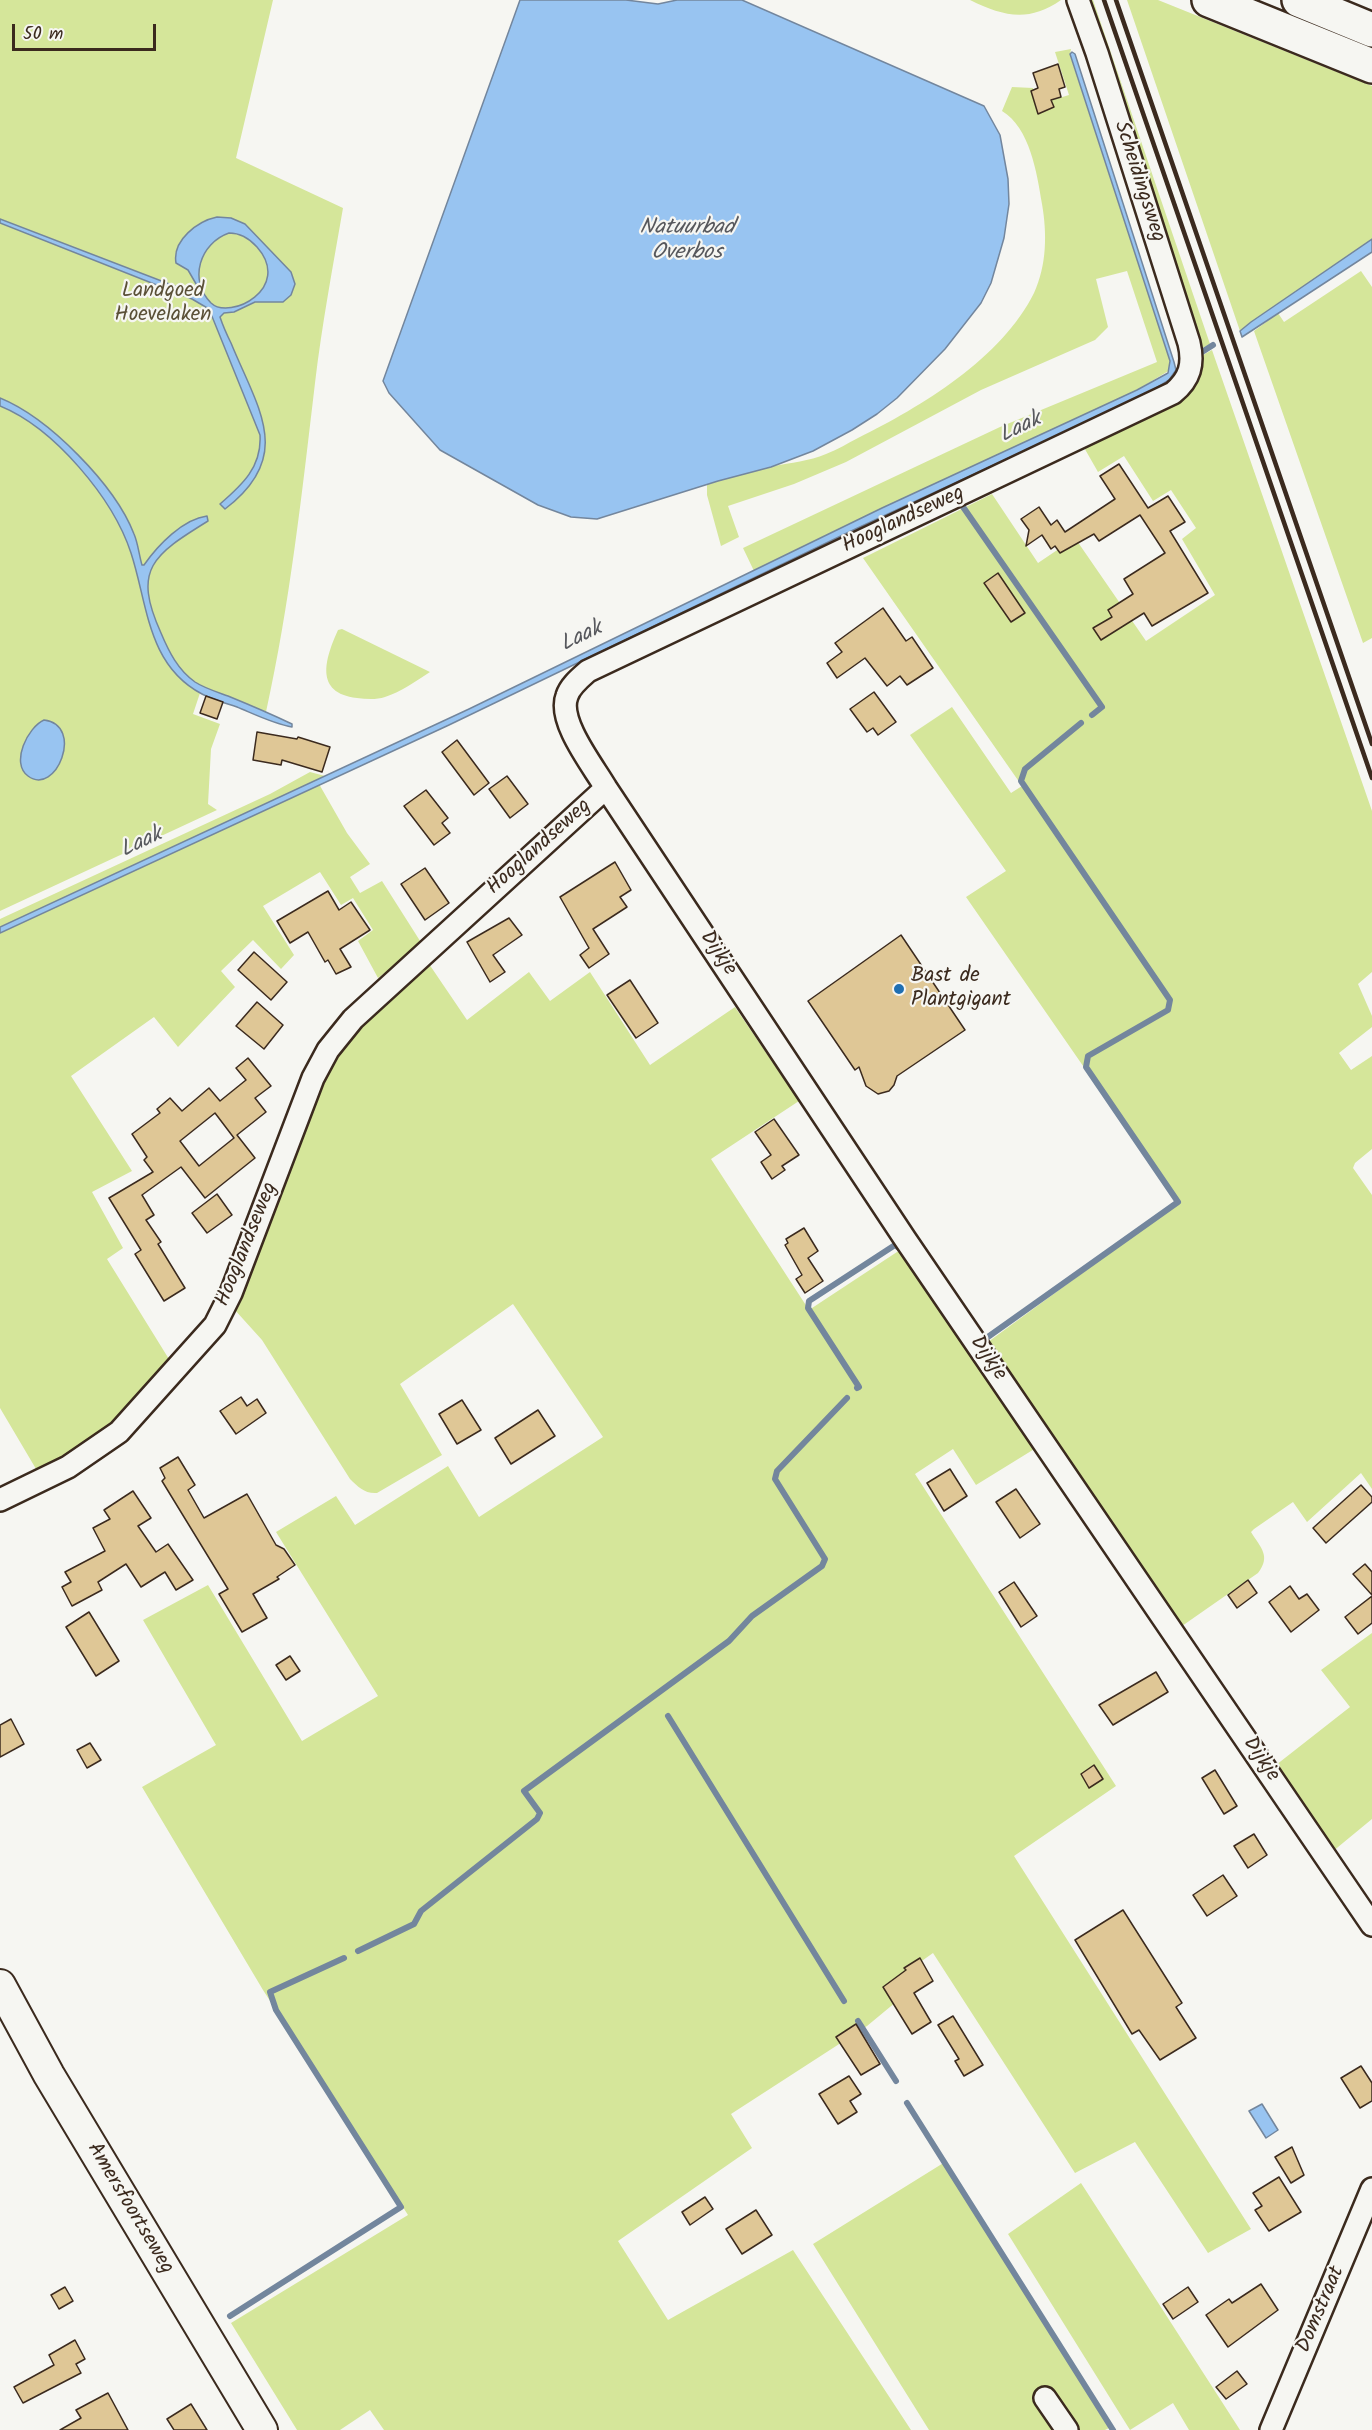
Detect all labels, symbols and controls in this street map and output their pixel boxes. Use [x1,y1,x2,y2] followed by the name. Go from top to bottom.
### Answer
[15,12,159,50] scale bar
[23,20,63,49] text: 50 m
[1107,118,1169,246] street label: Scheidingsweg
[639,216,735,268] water label: Natuurbad Overbos
[115,279,211,329] park label: Landgoed Hoevelaken
[996,408,1046,450] water label: Laak
[839,482,969,560] street label: Hooglandseweg
[557,617,607,659] water label: Laak
[483,795,597,901] street label: Hooglandseweg
[117,823,167,865] water label: Laak
[693,927,741,981] street label: Dijkje
[911,964,1011,1014] place label: Bast de Plantgigant
[892,982,906,996] marker: Bast de Plantgigant
[212,1179,284,1311] street label: Hooglandseweg
[963,1332,1011,1386] street label: Dijkje
[1236,1733,1284,1787] street label: Dijkje
[80,2139,178,2279] street label: Amersfoortseweg
[1293,2263,1351,2357] street label: Domstraat

